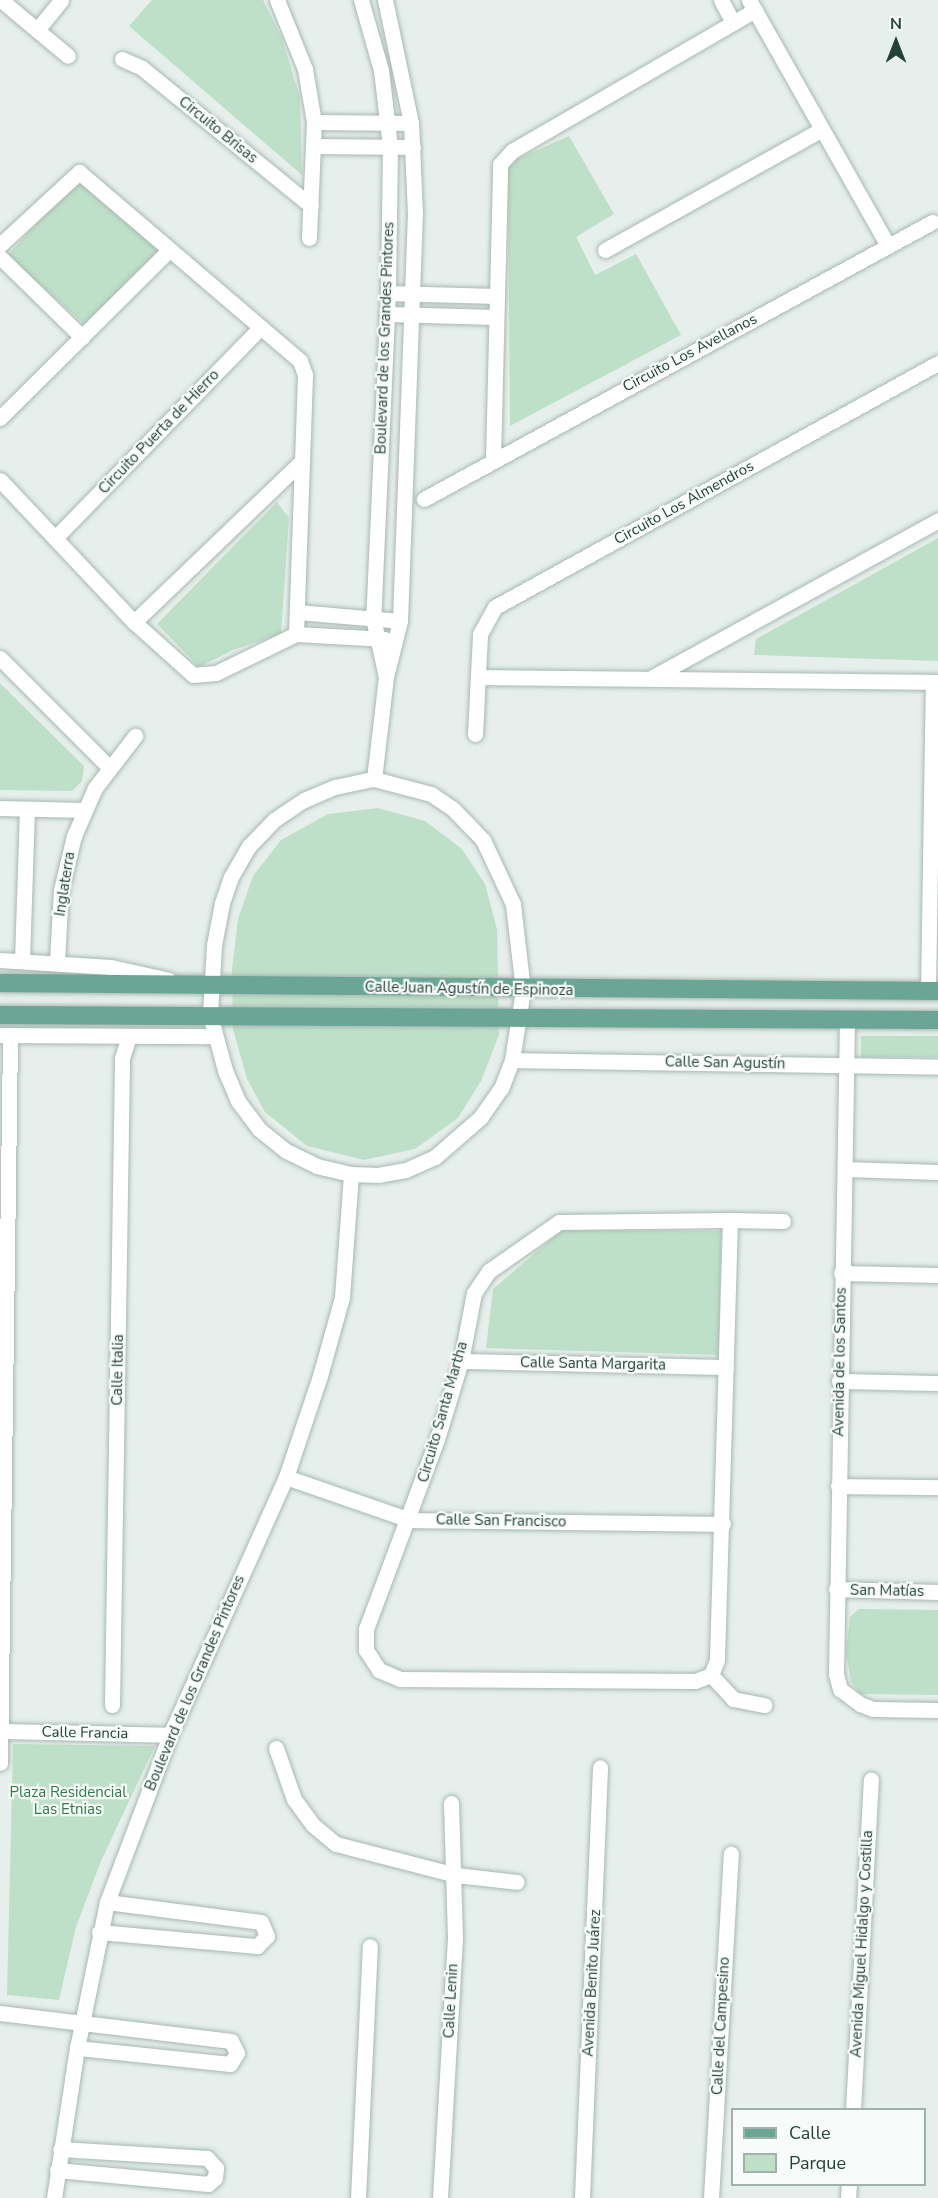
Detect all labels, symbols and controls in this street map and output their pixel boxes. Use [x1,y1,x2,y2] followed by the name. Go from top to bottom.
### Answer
[866,12,926,72] north arrow
[890,13,902,35] text: N
[175,93,261,167] street label: Circuito Brisas
[372,221,398,455] street label: Boulevard de los Grandes Pintores
[620,310,760,396] street label: Circuito Los Avellanos
[95,366,223,498] street label: Circuito Puerta de Hierro
[611,457,757,549] street label: Circuito Los Almendros
[51,850,79,918] street label: Inglaterra
[365,978,573,1000] street label: Calle Juan Agustín de Espinoza
[665,1053,785,1073] street label: Calle San Agustín
[830,1287,850,1437] street label: Avenida de los Santos
[108,1334,128,1406] street label: Calle Italia
[414,1339,472,1485] street label: Circuito Santa Martha
[520,1354,666,1374] street label: Calle Santa Margarita
[436,1511,566,1531] street label: Calle San Francisco
[141,1572,249,1794] street label: Boulevard de los Grandes Pintores
[850,1581,924,1601] street label: San Matías
[42,1723,128,1743] street label: Calle Francia
[9,1783,127,1818] park label: Plaza Residencial Las Etnias
[847,1830,877,2058] street label: Avenida Miguel Hidalgo y Costilla
[579,1909,605,2057] street label: Avenida Benito Juárez
[708,1956,734,2096] street label: Calle del Campesino
[440,1963,462,2039] street label: Calle Lenin
[731,2108,926,2186] legend
[789,2121,831,2145] text: Calle
[789,2151,846,2175] text: Parque

